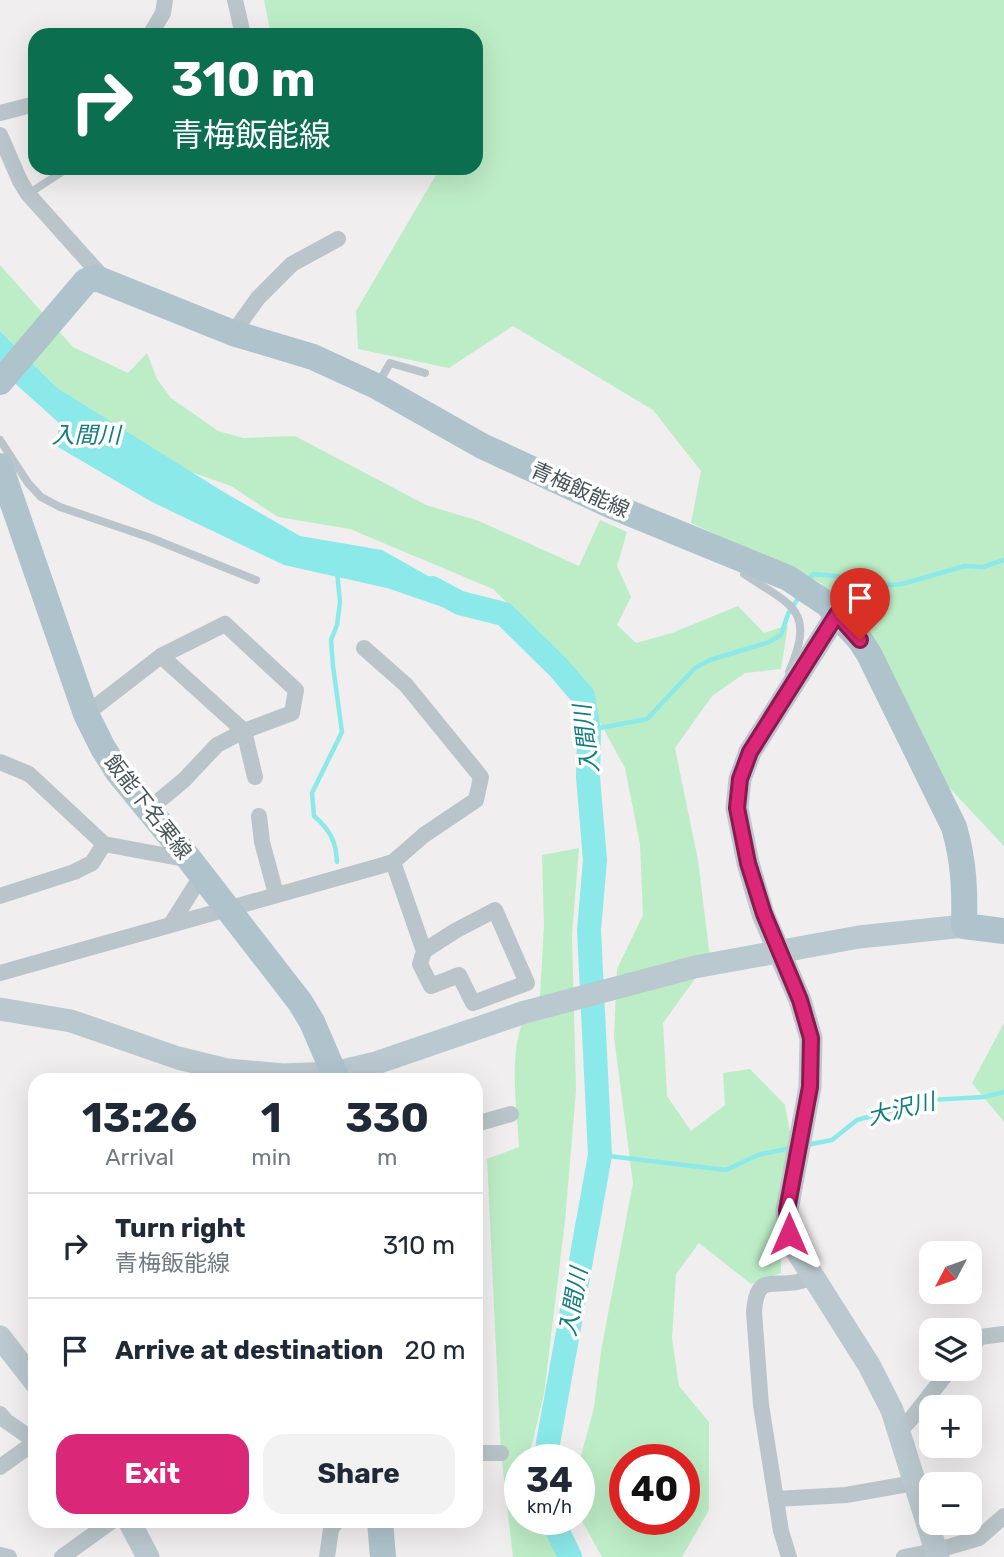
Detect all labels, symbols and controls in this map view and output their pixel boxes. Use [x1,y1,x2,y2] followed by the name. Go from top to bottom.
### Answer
[171,50,316,108] text: 310 m
[56,56,147,147] icon: right
[171,116,331,154] text: 青梅飯能線
[52,421,124,449] water label: 入間川
[527,457,633,522] street label: 青梅飯能線
[830,568,890,640] pin
[841,579,879,617] icon: arrive
[568,700,604,775] water label: 入間川
[100,749,197,864] street label: 飯能下名栗線
[864,1086,941,1131] water label: 大沢川
[82,1093,197,1143] text: 13:26
[261,1093,282,1143] text: 1
[345,1093,429,1143] text: 330
[105,1143,174,1171] text: Arrival
[251,1143,291,1171] text: min
[377,1143,397,1171] text: m
[752,1197,826,1271] position arrow
[115,1213,245,1244] text: Turn right
[56,1227,94,1265] icon: right
[383,1230,455,1261] text: 310 m
[919,1241,982,1304] north arrow
[919,1241,982,1535] map controls
[115,1249,230,1277] text: 青梅飯能線
[553,1263,593,1338] water label: 入間川
[919,1318,982,1381] button: layers
[56,1332,94,1370] icon: arrive
[115,1335,383,1366] text: Arrive at destination
[404,1335,466,1366] text: 20 m
[919,1395,982,1458] button: +
[56,1434,249,1514] button: Exit
[263,1434,455,1514] button: Share
[609,1444,700,1535] speed limit sign: 40
[526,1459,573,1501] text: 34
[919,1472,982,1535] button: −
[527,1496,572,1518] text: km/h

